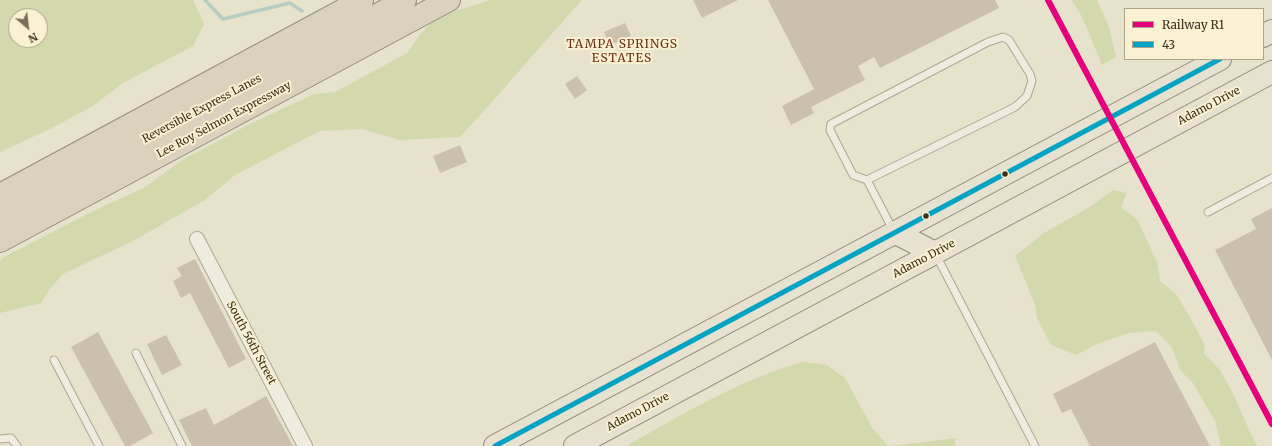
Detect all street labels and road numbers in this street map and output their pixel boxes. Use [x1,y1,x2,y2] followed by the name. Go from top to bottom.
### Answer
[140,72,264,146] street label: Reversible Express Lanes
[155,79,293,161] street label: Lee Roy Selmon Expressway
[1176,84,1242,128] street label: Adamo Drive
[891,237,957,281] street label: Adamo Drive
[224,299,278,387] street label: South 56th Street
[605,390,671,434] street label: Adamo Drive

